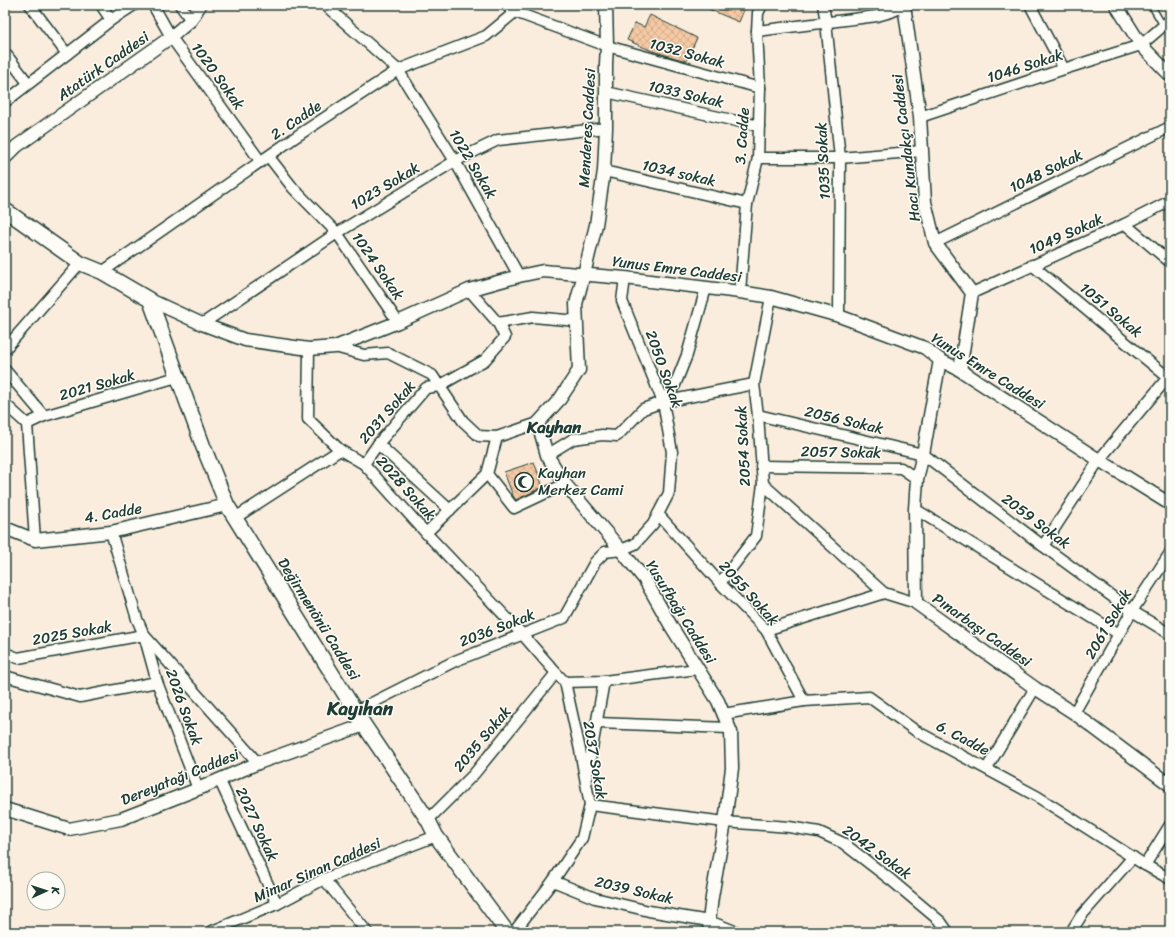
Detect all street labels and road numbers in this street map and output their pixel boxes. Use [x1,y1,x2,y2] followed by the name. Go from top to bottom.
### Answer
[50,24,155,108] street label: Atatürk Caddesi
[646,30,728,76] street label: 1032 Sokak
[184,37,252,115] street label: 1020 Sokak
[984,42,1066,90] street label: 1046 Sokak
[571,67,603,188] street label: Menderes Caddesi
[884,72,928,223] street label: Hacı Kundakçı Caddesi
[646,73,726,115] street label: 1033 Sokak
[265,93,327,147] street label: 2. Cadde
[727,106,757,165] street label: 3. Cadde
[808,121,838,200] street label: 1035 Sokak
[442,124,504,204] street label: 1022 Sokak
[1005,142,1087,200] street label: 1048 Sokak
[639,152,719,194] street label: 1034 sokak
[345,155,425,217] street label: 1023 Sokak
[1025,206,1107,262] street label: 1049 Sokak
[345,226,411,306] street label: 1024 Sokak
[611,248,744,290] street label: Yunus Emre Caddesi
[1074,276,1148,344] street label: 1051 Sokak
[926,325,1051,417] street label: Yunus Emre Caddesi
[638,326,690,412] street label: 2050 Sokak
[56,362,138,408] street label: 2021 Sokak
[352,374,422,450] street label: 2031 Sokak
[802,398,886,442] street label: 2056 Sokak
[728,405,758,487] street label: 2054 Sokak
[801,438,881,466] street label: 2057 Sokak
[369,449,443,527] street label: 2028 Sokak
[996,486,1076,556] street label: 2059 Sokak
[82,495,144,531] street label: 4. Cadde
[271,553,368,686] street label: Değirmenönü Caddesi
[712,554,786,632] street label: 2055 Sokak
[639,555,724,670] street label: Yusufbağı Caddesi
[1077,584,1139,664] street label: 2061 Sokak
[927,586,1038,674] street label: Pınarbaşı Caddesi
[455,602,539,654] street label: 2036 Sokak
[30,613,114,653] street label: 2025 Sokak
[158,665,210,749] street label: 2026 Sokak
[446,700,518,778] street label: 2035 Sokak
[932,713,995,763] street label: 6. Cadde
[575,719,615,801] street label: 2037 Sokak
[117,741,244,813] street label: Dereyatağı Caddesi
[228,782,286,866] street label: 2027 Sokak
[837,818,917,886] street label: 2042 Sokak
[249,830,386,910] street label: Mimar Sinan Caddesi
[592,868,676,912] street label: 2039 Sokak

